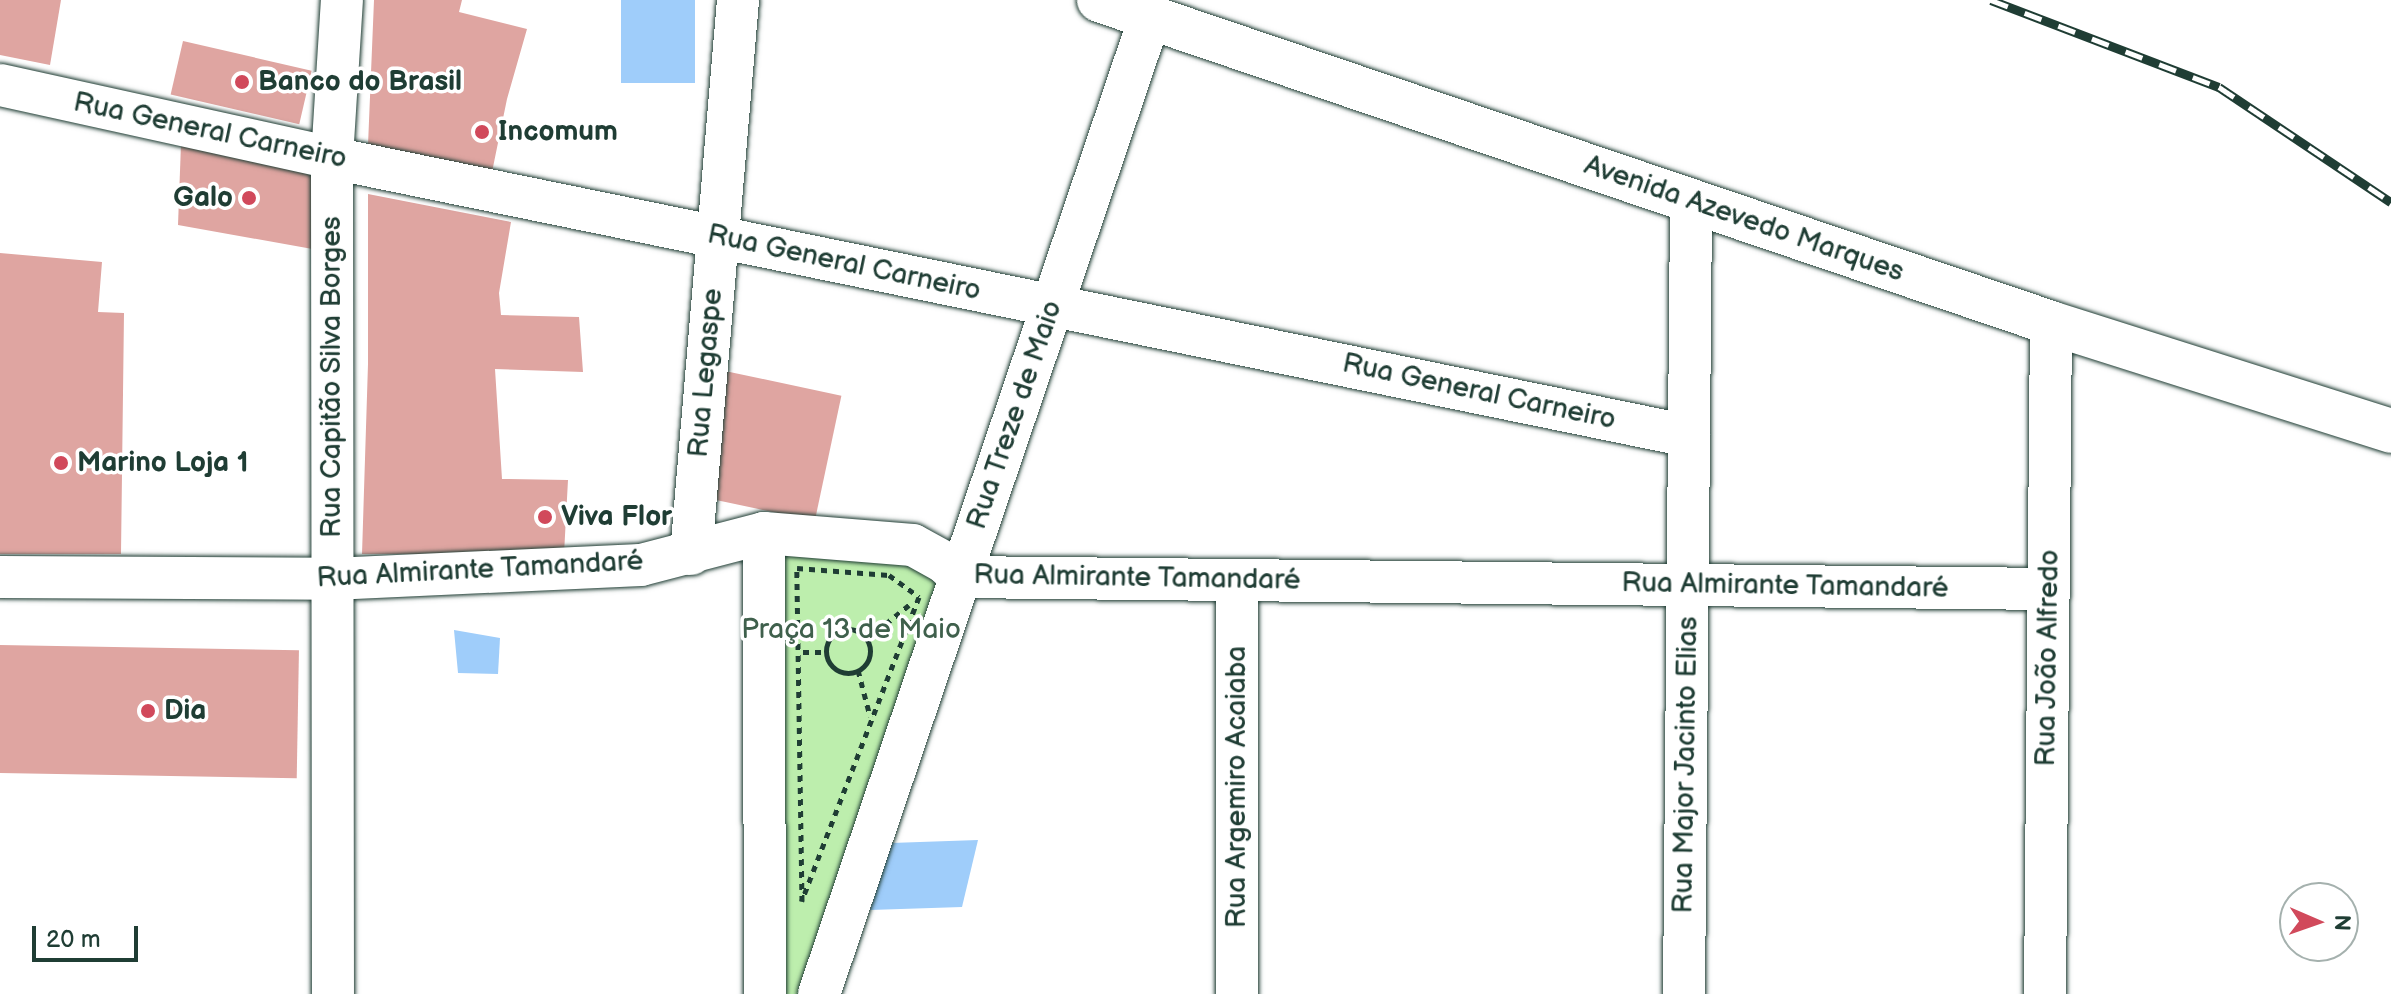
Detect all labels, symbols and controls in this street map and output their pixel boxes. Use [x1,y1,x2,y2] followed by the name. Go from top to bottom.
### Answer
[258,65,462,99] place label: Banco do Brasil
[233,73,251,91] marker: Banco do Brasil
[70,86,350,176] street label: Rua General Carneiro
[498,115,618,149] place label: Incomum
[473,123,491,141] marker: Incomum
[1580,148,1908,290] street label: Avenida Azevedo Marques
[173,181,233,215] place label: Galo
[240,189,258,207] marker: Galo
[315,216,349,538] street label: Rua Capitão Silva Borges
[704,218,984,308] street label: Rua General Carneiro
[682,287,730,459] street label: Rua Legaspe
[960,296,1070,534] street label: Rua Treze de Maio
[1339,347,1619,437] street label: Rua General Carneiro
[77,446,249,480] place label: Marino Loja 1
[52,454,70,472] marker: Marino Loja 1
[561,500,672,534] place label: Viva Flor
[536,508,554,526] marker: Viva Flor
[315,545,645,595] street label: Rua Almirante Tamandaré
[2029,548,2067,768] street label: Rua João Alfredo
[973,558,1301,598] street label: Rua Almirante Tamandaré
[1621,566,1949,606] street label: Rua Almirante Tamandaré
[741,613,961,647] park label: Praça 13 de Maio
[1667,615,1705,915] street label: Rua Major Jacinto Elias
[1220,646,1254,928] street label: Rua Argemiro Acaiaba
[164,694,206,728] place label: Dia
[139,702,157,720] marker: Dia
[2279,882,2359,962] north arrow
[36,910,142,960] scale bar
[2328,914,2355,932] text: N
[46,925,101,954] text: 20 m

